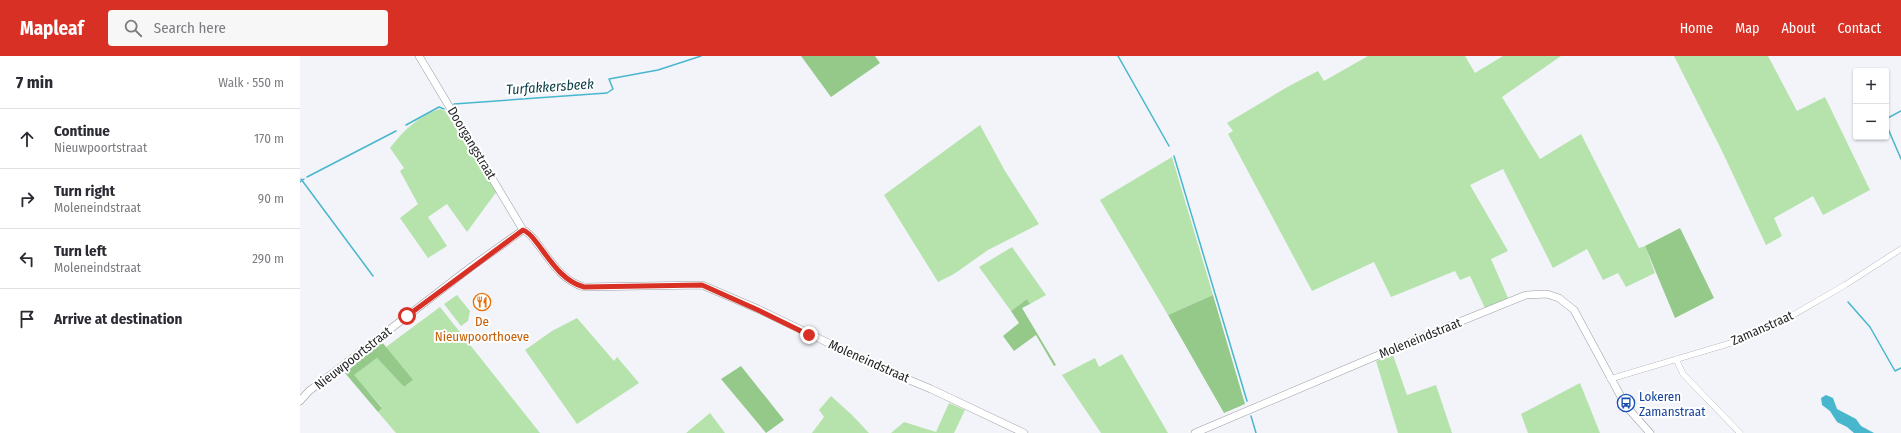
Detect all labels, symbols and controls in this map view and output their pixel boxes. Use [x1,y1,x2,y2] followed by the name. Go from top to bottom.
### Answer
[108,10,388,46] search box
[20,17,84,40] text: Mapleaf
[122,17,144,39] icon: search
[154,19,226,37] text: Search here
[1680,20,1713,37] text: Home
[1735,20,1759,37] text: Map
[1781,20,1816,37] text: About
[1838,20,1881,37] text: Contact
[1853,68,1889,140] map controls
[1853,68,1889,104] button: +
[16,72,53,93] text: 7 min
[218,75,284,90] text: Walk · 550 m
[506,75,594,99] water label: Turfakkersbeek
[445,104,500,182] street label: Doorgangstraat
[1853,104,1889,140] button: −
[54,122,110,140] text: Continue
[16,128,38,150] icon: ahead
[254,131,284,146] text: 170 m
[54,140,147,155] text: Nieuwpoortstraat
[54,182,115,200] text: Turn right
[16,188,38,210] icon: right
[258,191,284,206] text: 90 m
[54,200,141,215] text: Moleneindstraat
[54,242,107,260] text: Turn left
[16,248,38,270] icon: left
[252,251,284,266] text: 290 m
[54,260,141,275] text: Moleneindstraat
[472,292,492,312] restaurant icon: De Nieuwpoorthoeve
[398,307,416,325] route start
[1729,307,1796,348] street label: Zamanstraat
[16,308,38,330] icon: arrive
[54,310,182,328] text: Arrive at destination
[435,314,529,344] place label: De Nieuwpoorthoeve
[1377,314,1464,361] street label: Moleneindstraat
[312,323,395,393] street label: Nieuwpoortstraat
[800,326,818,344] route end
[826,336,913,386] street label: Moleneindstraat
[1639,389,1706,419] place label: Lokeren Zamanstraat
[1616,393,1636,413] bus stop icon: Lokeren Zamanstraat

